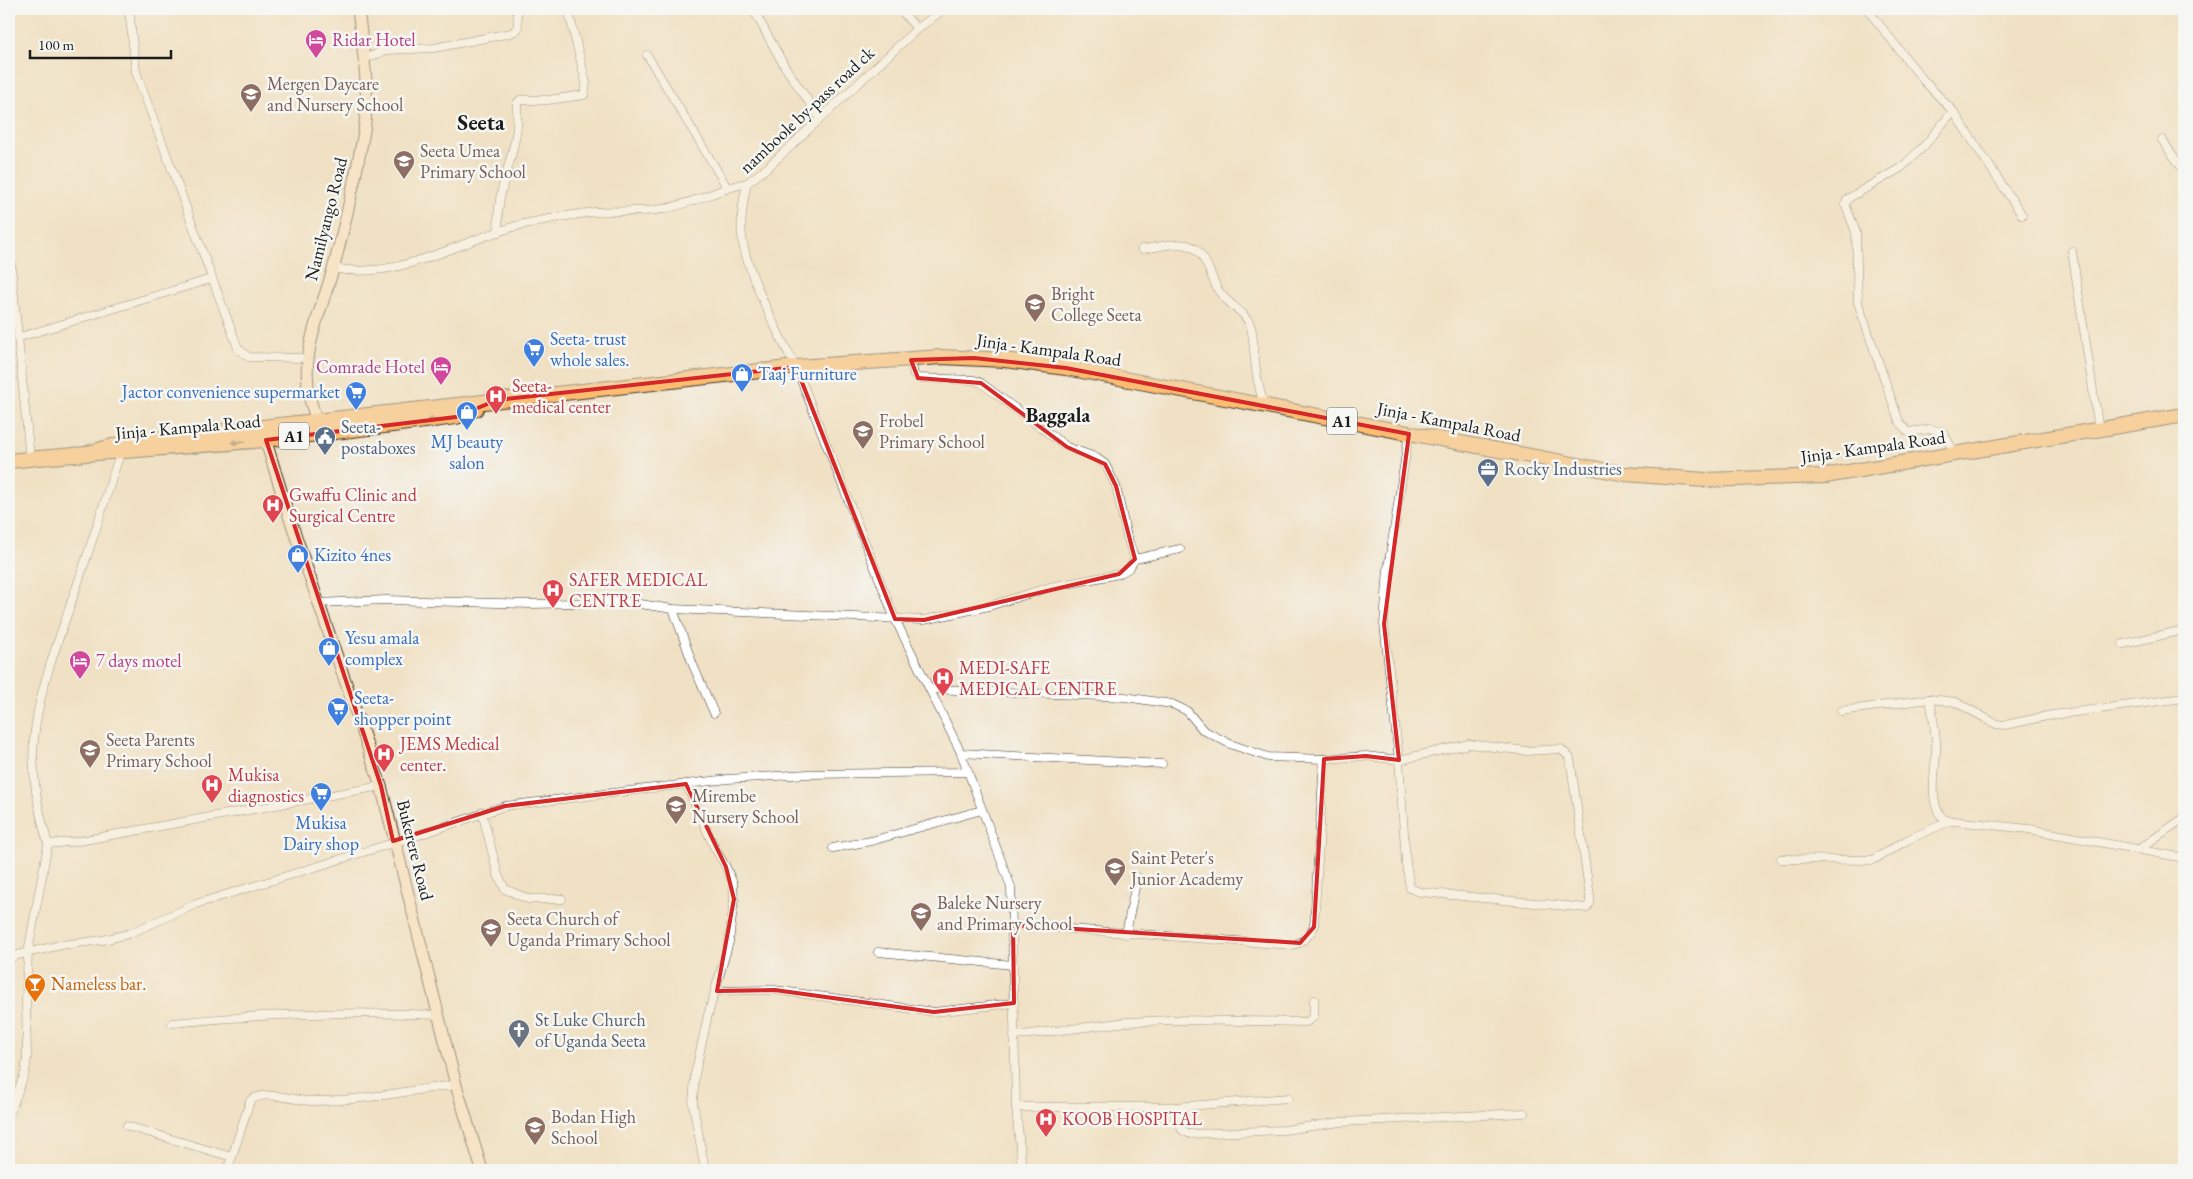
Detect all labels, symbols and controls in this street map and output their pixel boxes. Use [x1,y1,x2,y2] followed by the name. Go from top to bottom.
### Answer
[30,28,171,60] scale bar
[304,28,328,59] hotel icon: Ridar Hotel
[332,28,416,51] place label: Ridar Hotel
[38,35,75,54] text: 100 m
[735,41,879,178] street label: namboole by-pass road ck
[267,72,403,116] place label: Mergen Daycare and Nursery School
[239,82,263,113] school or university icon: Mergen Daycare and Nursery School
[457,108,505,137] district label: Seeta
[420,139,526,183] place label: Seeta Umea Primary School
[392,149,416,180] school or university icon: Seeta Umea Primary School
[299,154,352,283] street label: Namilyango Road
[1051,282,1142,326] place label: Bright College Seeta
[1023,292,1047,323] school or university icon: Bright College Seeta
[550,327,629,371] place label: Seeta- trust whole sales.
[973,328,1124,371] street label: Jinja - Kampala Road
[522,337,546,368] supermarket icon: Seeta- trust whole sales.
[316,355,425,378] place label: Comrade Hotel
[429,355,453,386] hotel icon: Comrade Hotel
[730,362,754,393] shop icon: Taaj Furniture
[758,362,857,385] place label: Taaj Furniture
[512,374,611,418] place label: Seeta- medical center
[120,380,340,403] place label: Jactor convenience supermarket
[344,380,368,411] supermarket icon: Jactor convenience supermarket
[484,384,508,415] hospital icon: Seeta- medical center
[1373,396,1524,447] street label: Jinja - Kampala Road
[455,400,479,431] shop icon: MJ beauty salon
[1026,402,1090,428] district label: Baggala
[1327,408,1357,434] road number: A1
[112,409,262,444] street label: Jinja - Kampala Road
[879,409,985,453] place label: Frobel Primary School
[341,415,416,459] place label: Seeta- postaboxes
[426,416,442,424] one-way arrow
[851,419,875,450] school or university icon: Frobel Primary School
[279,422,309,450] road number: A1
[313,425,337,456] public building icon: Seeta- postaboxes
[1797,425,1948,468] street label: Jinja - Kampala Road
[431,430,503,474] place label: MJ beauty salon
[230,439,246,447] one-way arrow
[1476,457,1500,488] office icon: Rocky Industries
[1504,457,1622,480] place label: Rocky Industries
[289,483,418,527] place label: Gwaffu Clinic and Surgical Centre
[261,493,285,524] hospital icon: Gwaffu Clinic and Surgical Centre
[286,543,310,574] shop icon: Kizito 4nes
[314,543,391,566] place label: Kizito 4nes
[569,568,708,612] place label: SAFER MEDICAL CENTRE
[541,578,565,609] hospital icon: SAFER MEDICAL CENTRE
[345,626,420,670] place label: Yesu amala complex
[317,636,341,667] shop icon: Yesu amala complex
[68,649,92,680] hotel icon: 7 days motel
[96,649,182,672] place label: 7 days motel
[959,656,1117,700] place label: MEDI-SAFE MEDICAL CENTRE
[931,666,955,697] hospital icon: MEDI-SAFE MEDICAL CENTRE
[354,686,451,730] place label: Seeta- shopper point
[326,696,350,727] supermarket icon: Seeta- shopper point
[106,728,212,772] place label: Seeta Parents Primary School
[398,732,499,776] place label: JEMS Medical center.
[78,738,102,769] school or university icon: Seeta Parents Primary School
[372,742,396,773] hospital icon: JEMS Medical center.
[228,763,304,807] place label: Mukisa diagnostics
[200,773,224,804] hospital icon: Mukisa diagnostics
[309,781,333,812] supermarket icon: Mukisa Dairy shop
[692,784,799,828] place label: Mirembe Nursery School
[664,794,688,825] school or university icon: Mirembe Nursery School
[392,797,439,903] street label: Bukerere Road
[283,811,359,855] place label: Mukisa Dairy shop
[1129,846,1243,890] place label: Saint Peter's Junior Academy
[1103,856,1127,887] school or university icon: Saint Peter's Junior Academy
[937,891,1072,935] place label: Baleke Nursery and Primary School
[909,901,933,932] school or university icon: Baleke Nursery and Primary School
[507,907,671,951] place label: Seeta Church of Uganda Primary School
[479,917,503,948] school or university icon: Seeta Church of Uganda Primary School
[23,972,47,1003] bar icon: Nameless bar.
[51,972,146,995] place label: Nameless bar.
[535,1008,647,1052] place label: St Luke Church of Uganda Seeta
[507,1018,531,1049] church icon: St Luke Church of Uganda Seeta
[551,1105,636,1149] place label: Bodan High School
[1034,1107,1058,1138] hospital icon: KOOB HOSPITAL
[1062,1107,1203,1130] place label: KOOB HOSPITAL
[523,1115,547,1146] school or university icon: Bodan High School

